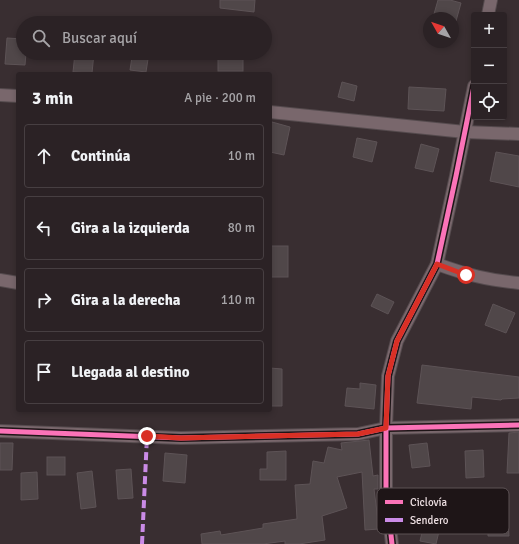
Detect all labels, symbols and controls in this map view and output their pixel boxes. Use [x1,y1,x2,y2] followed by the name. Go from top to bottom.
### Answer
[423,12,459,48] north arrow
[471,12,507,120] map controls
[471,12,507,48] button: +
[16,16,272,60] search box
[30,27,52,49] icon: search
[62,29,137,47] text: Buscar aquí
[471,48,507,84] button: −
[471,84,507,120] button: locate
[32,88,73,109] text: 3 min
[184,90,256,106] text: A pie · 200 m
[33,145,55,167] icon: ahead
[71,147,130,165] text: Continúa
[228,148,255,164] text: 10 m
[33,217,55,239] icon: left
[71,219,190,237] text: Gira a la izquierda
[228,220,255,236] text: 80 m
[457,266,475,284] route start
[33,289,55,311] icon: right
[71,291,181,309] text: Gira a la derecha
[221,292,255,308] text: 110 m
[33,361,55,383] icon: arrive
[71,363,190,381] text: Llegada al destino
[138,427,156,445] route end
[377,488,509,534] legend
[410,496,448,509] text: Ciclovía
[410,514,449,527] text: Sendero

